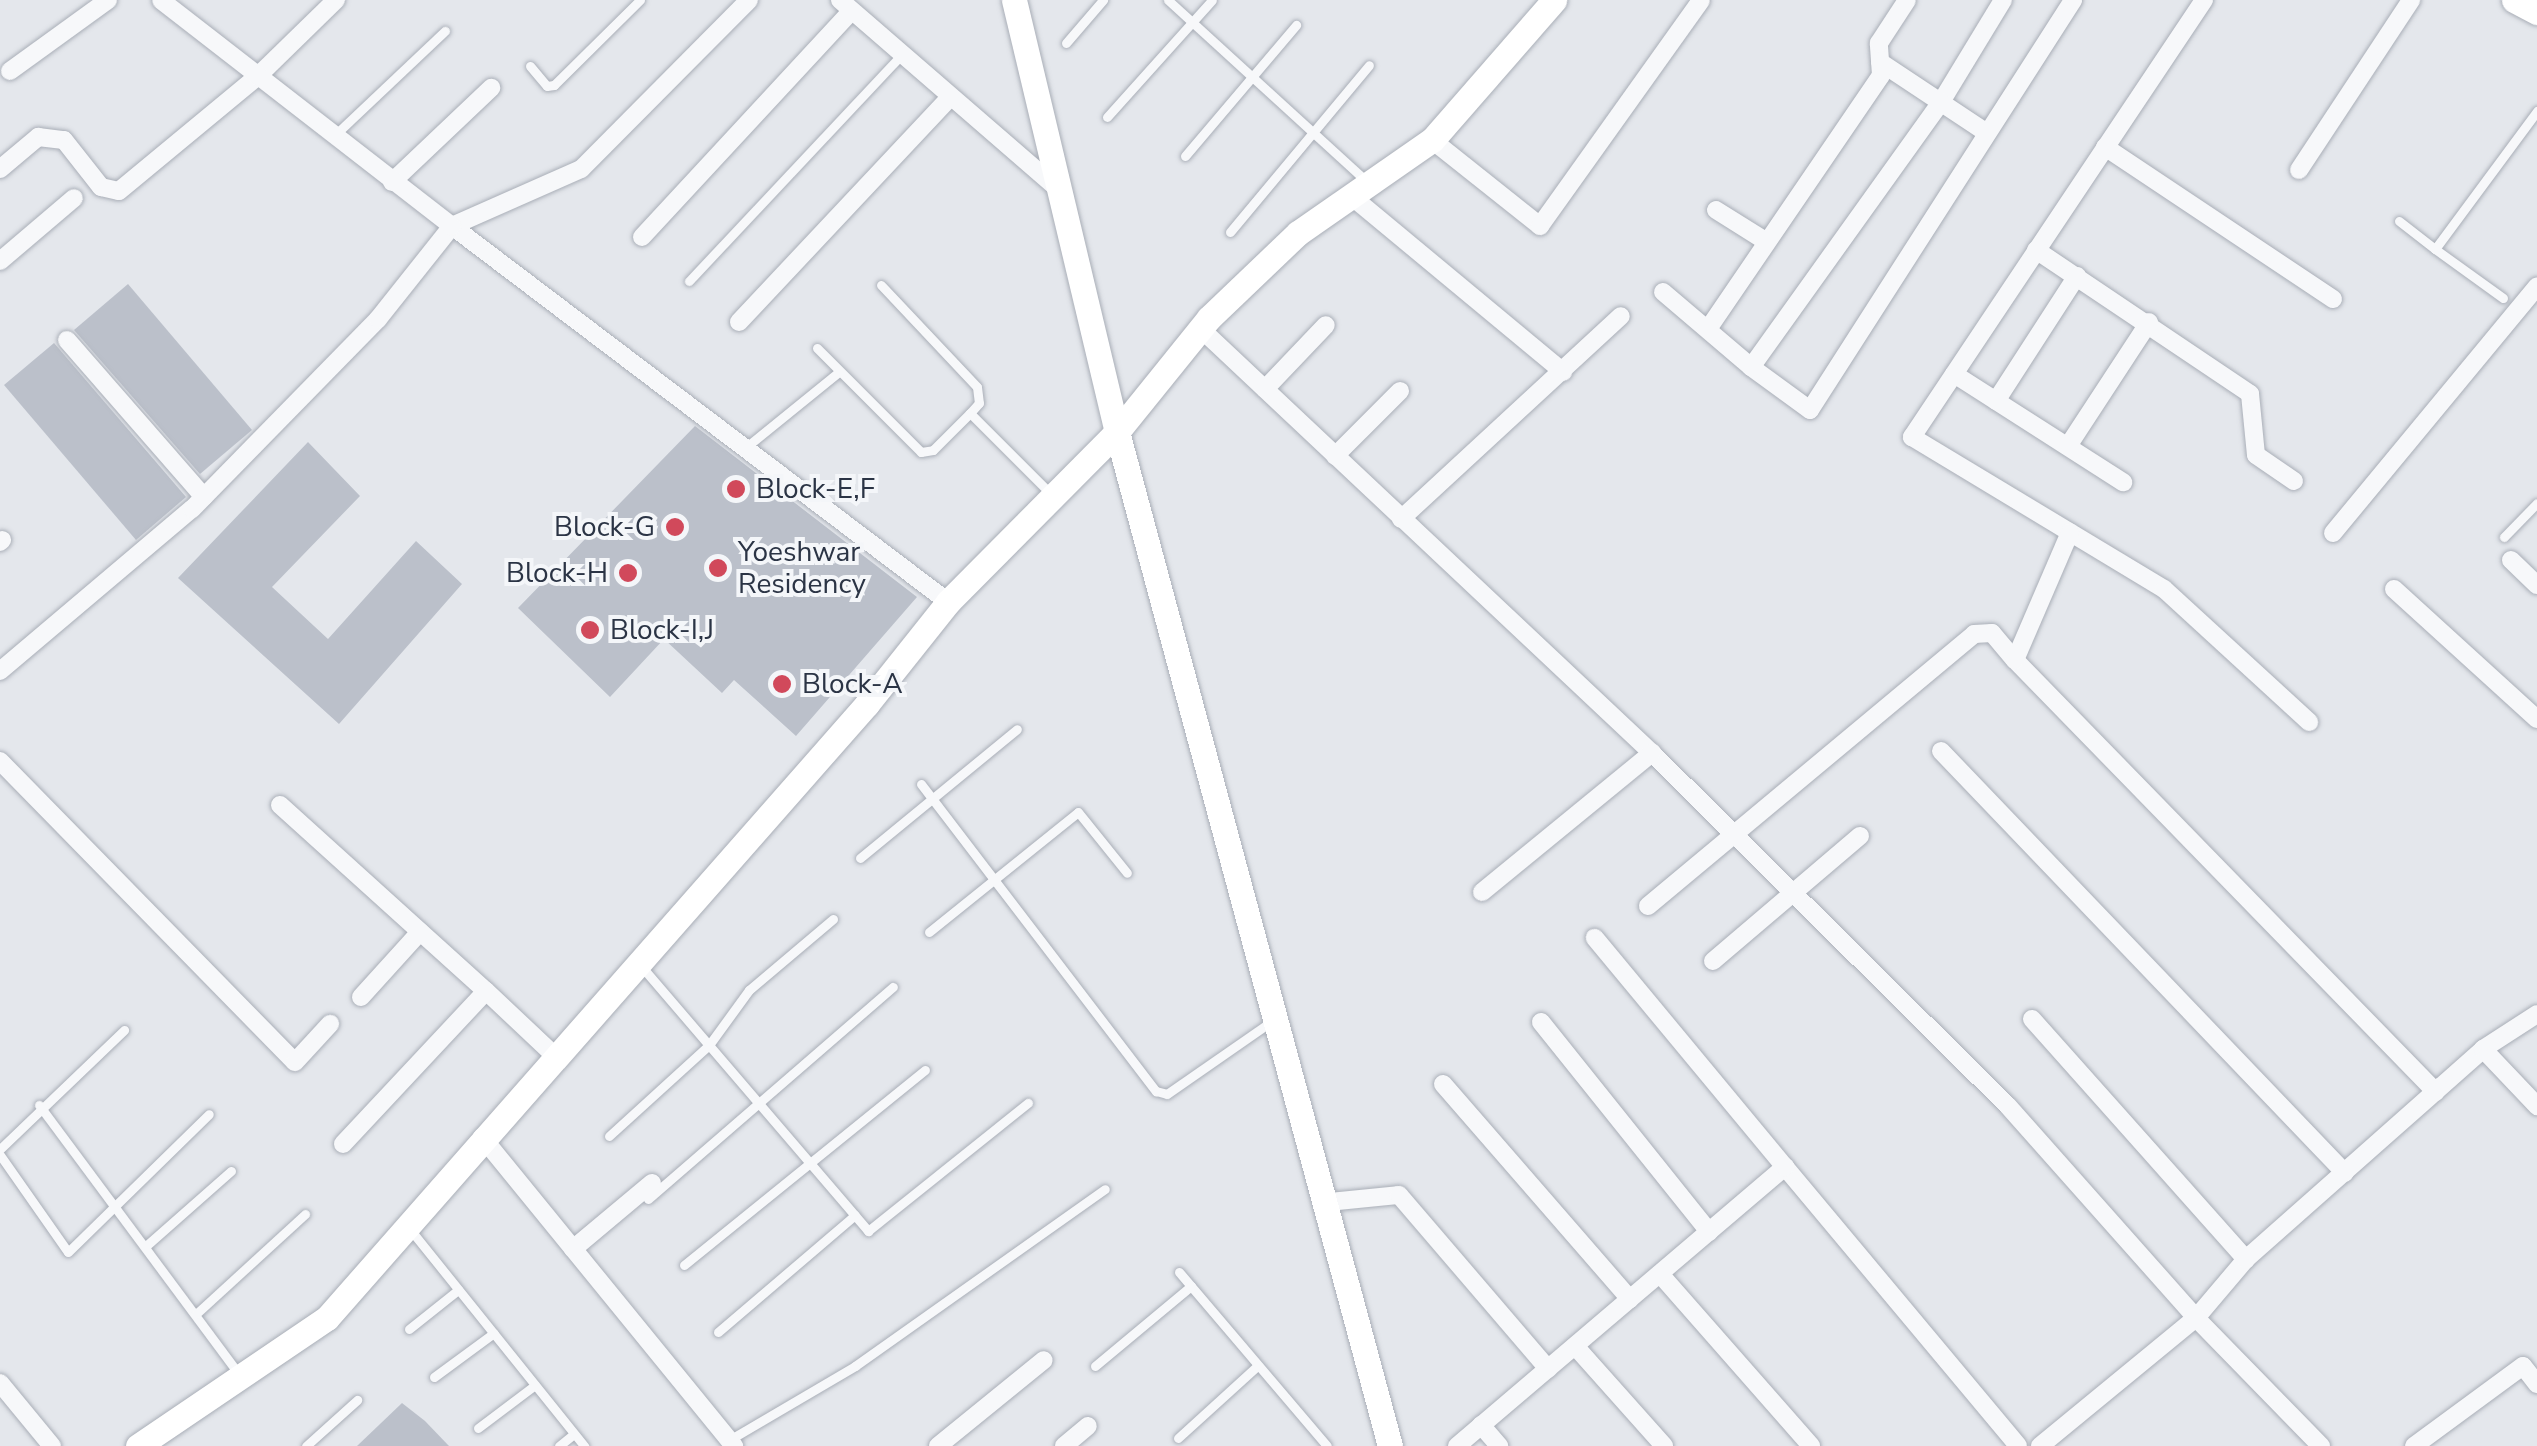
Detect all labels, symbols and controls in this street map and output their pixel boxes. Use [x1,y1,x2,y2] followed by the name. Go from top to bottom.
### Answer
[756,472,875,506] place label: Block-E,F
[725,478,747,500] marker: Block-E,F
[554,510,655,544] place label: Block-G
[664,516,686,538] marker: Block-G
[738,535,866,601] place label: Yoeshwar Residency
[506,556,608,590] place label: Block-H
[707,557,729,579] marker: Yoeshwar Residency
[617,562,639,584] marker: Block-H
[610,613,714,647] place label: Block-I,J
[579,619,601,641] marker: Block-I,J
[802,667,903,701] place label: Block-A
[771,673,793,695] marker: Block-A

